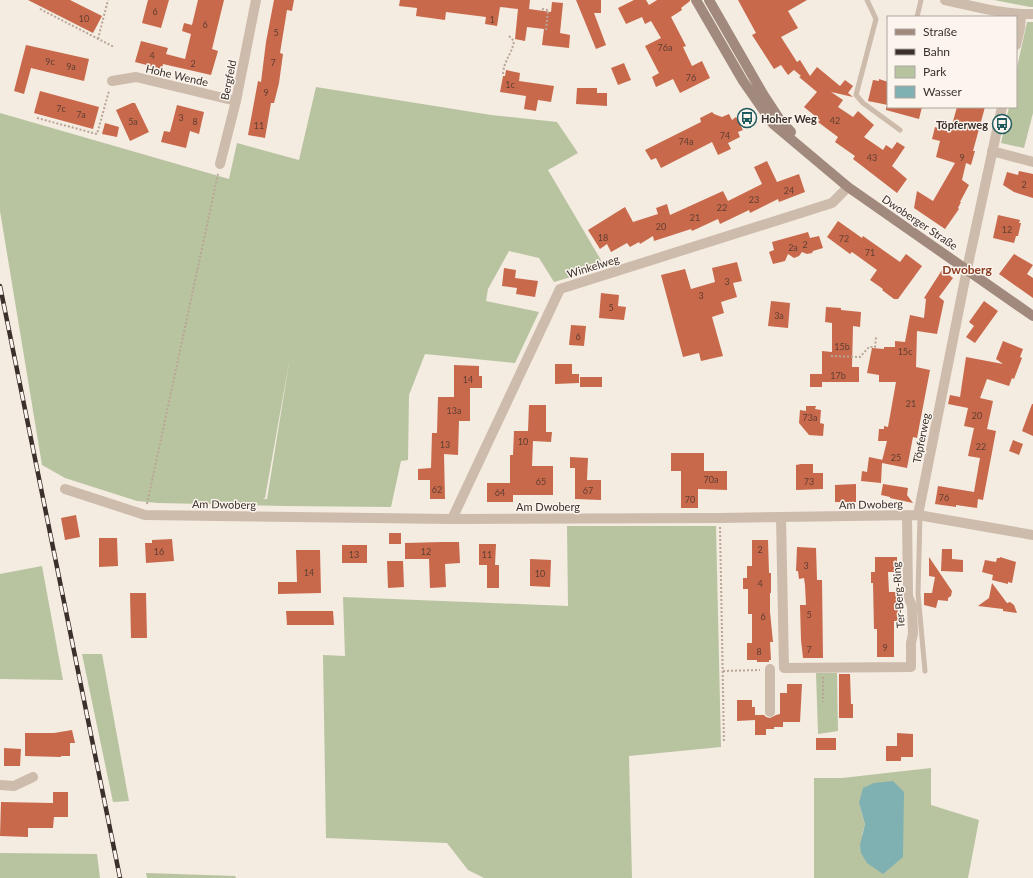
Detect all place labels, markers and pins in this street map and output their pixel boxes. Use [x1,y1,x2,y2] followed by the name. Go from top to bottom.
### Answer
[736,107,758,129] bus stop icon: Hoher Weg
[761,112,817,125] place label: Hoher Weg
[991,113,1013,135] bus stop icon: Töpferweg
[936,118,988,131] place label: Töpferweg

